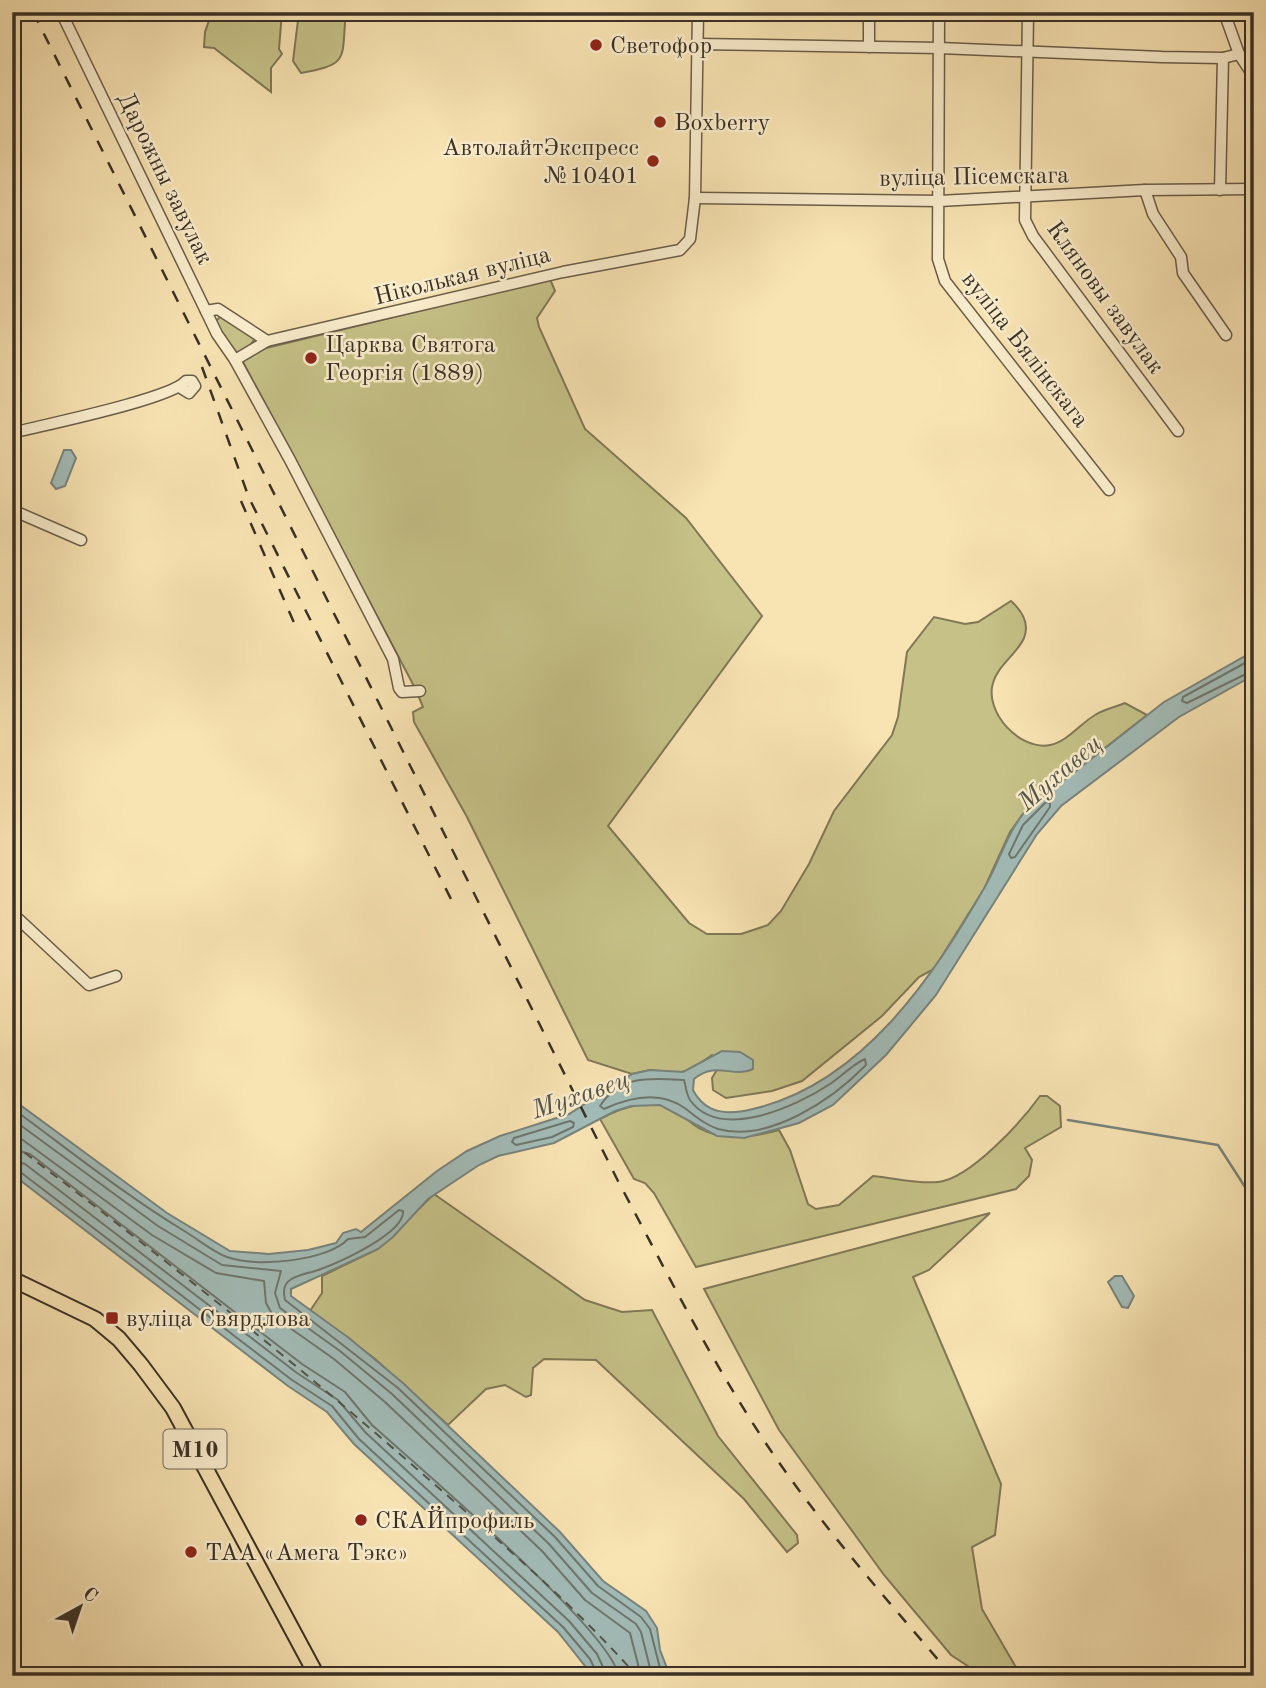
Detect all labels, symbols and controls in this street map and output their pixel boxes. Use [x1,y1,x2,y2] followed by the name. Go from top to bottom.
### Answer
[610,35,712,59] place label: Светофор
[588,37,604,53] marker: Светофор
[112,89,216,269] street label: Дарожны завулак
[674,112,770,136] place label: Boxberry
[652,114,668,130] marker: Boxberry
[442,137,639,189] place label: АвтолайтЭкспресс №10401
[645,153,661,169] marker: АвтолайтЭкспресс №10401
[879,164,1069,192] street label: вуліца Пісемскага
[1041,217,1168,379] street label: Кляновы завулак
[372,243,553,310] street label: Ніколькая вуліца
[956,268,1093,433] street label: вуліца Бялінскага
[325,334,496,386] place label: Царква Святога Георгія (1889)
[303,350,319,366] marker: Царква Святога Георгія (1889)
[1013,730,1107,817] water label: Мухавец
[527,1067,633,1125] water label: Мухавец
[126,1308,310,1332] place label: вуліца Свярдлова
[104,1310,120,1326] marker: вуліца Свярдлова
[164,1430,227,1468] road number: М10
[375,1505,534,1534] place label: СКАЙпрофиль
[353,1512,369,1528] marker: СКАЙпрофиль
[205,1542,409,1566] place label: ТАА «Амега Тэкс»
[183,1544,199,1560] marker: ТАА «Амега Тэкс»
[46,1572,116,1642] north arrow
[78,1585,100,1607] text: С

